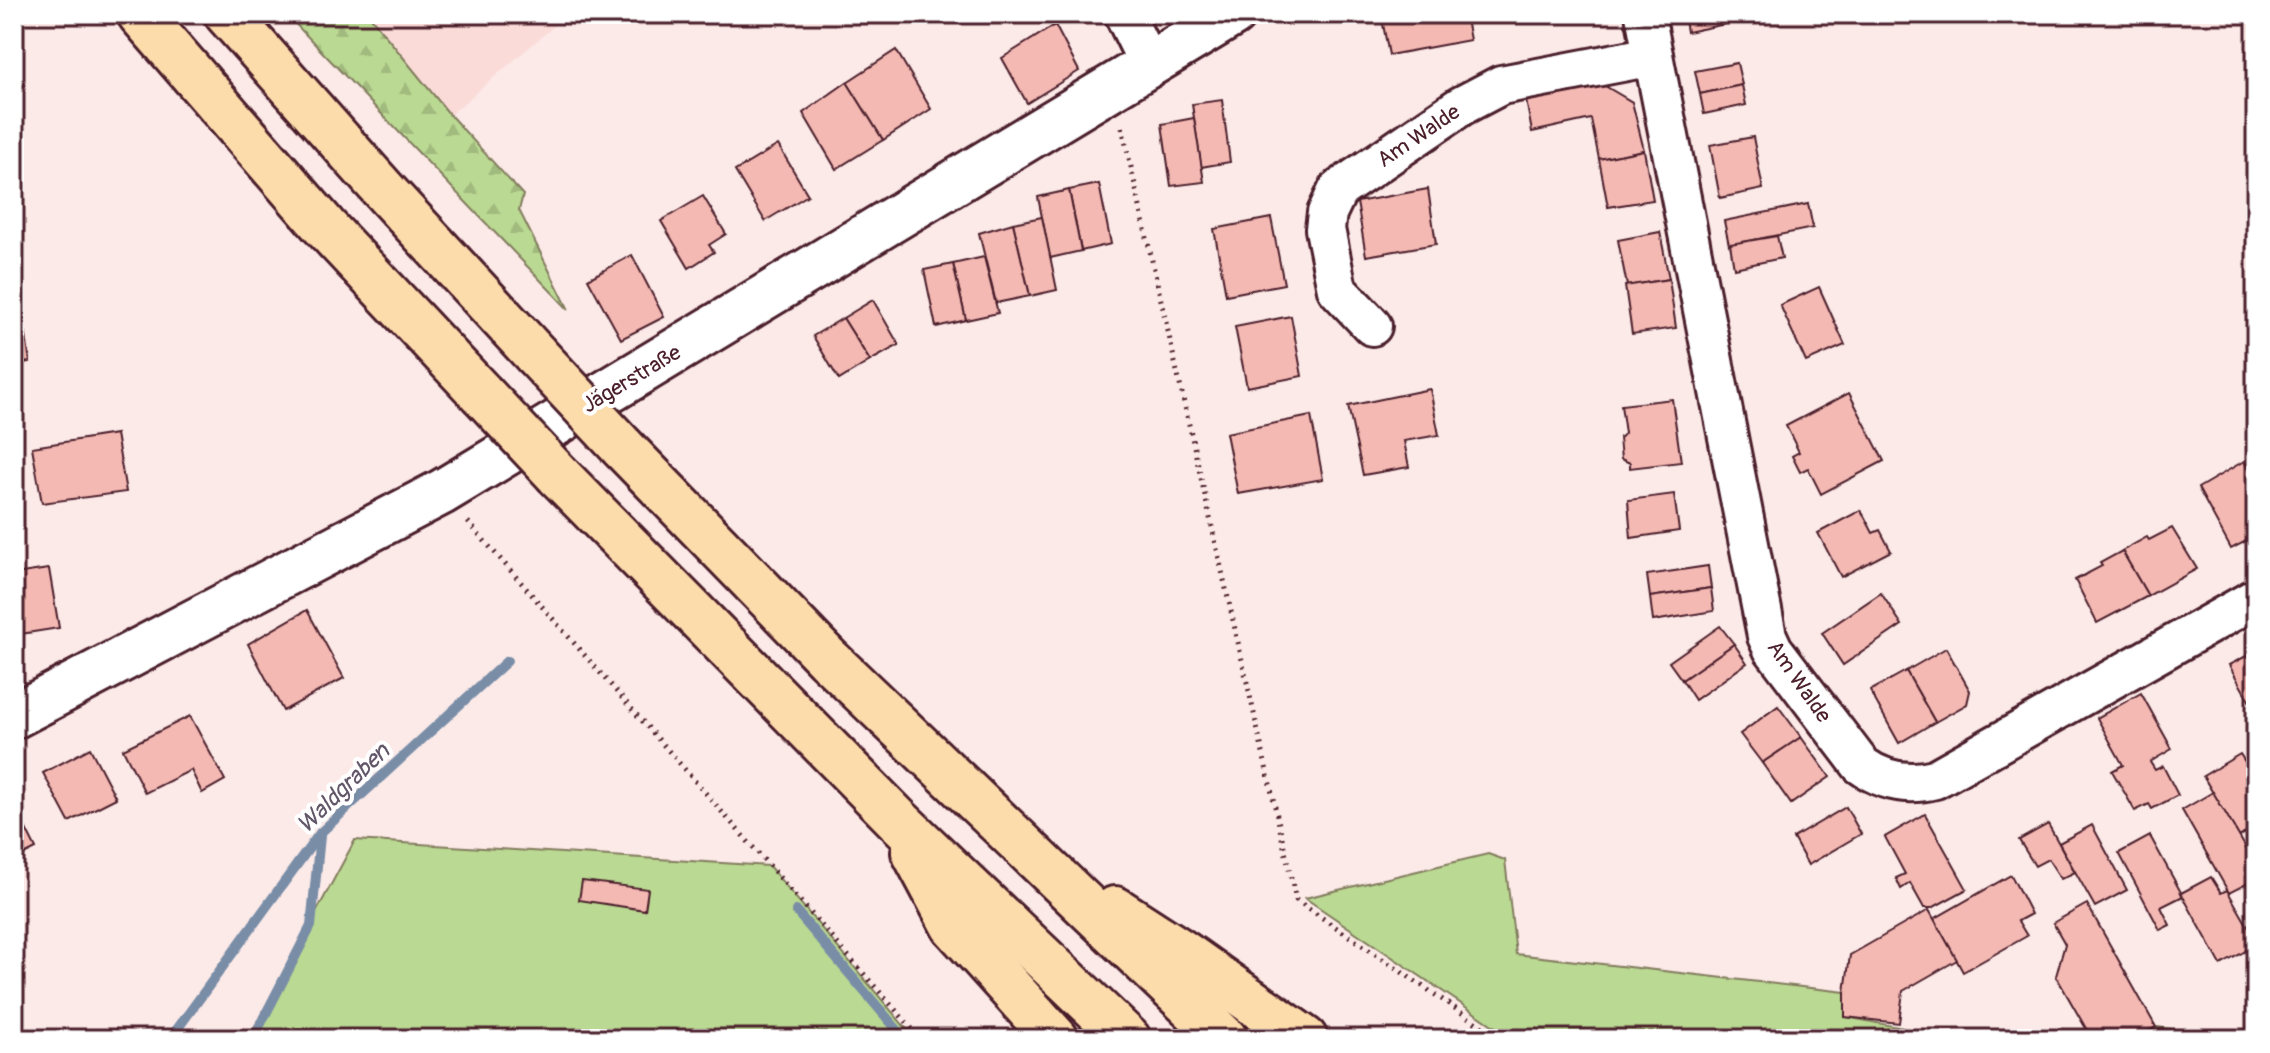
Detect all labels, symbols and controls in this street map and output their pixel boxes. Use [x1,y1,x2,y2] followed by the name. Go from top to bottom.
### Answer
[1372,98,1466,174] street label: Am Walde
[577,338,686,419] street label: Jägerstraße
[1761,635,1838,728] street label: Am Walde
[291,736,397,840] water label: Waldgraben

